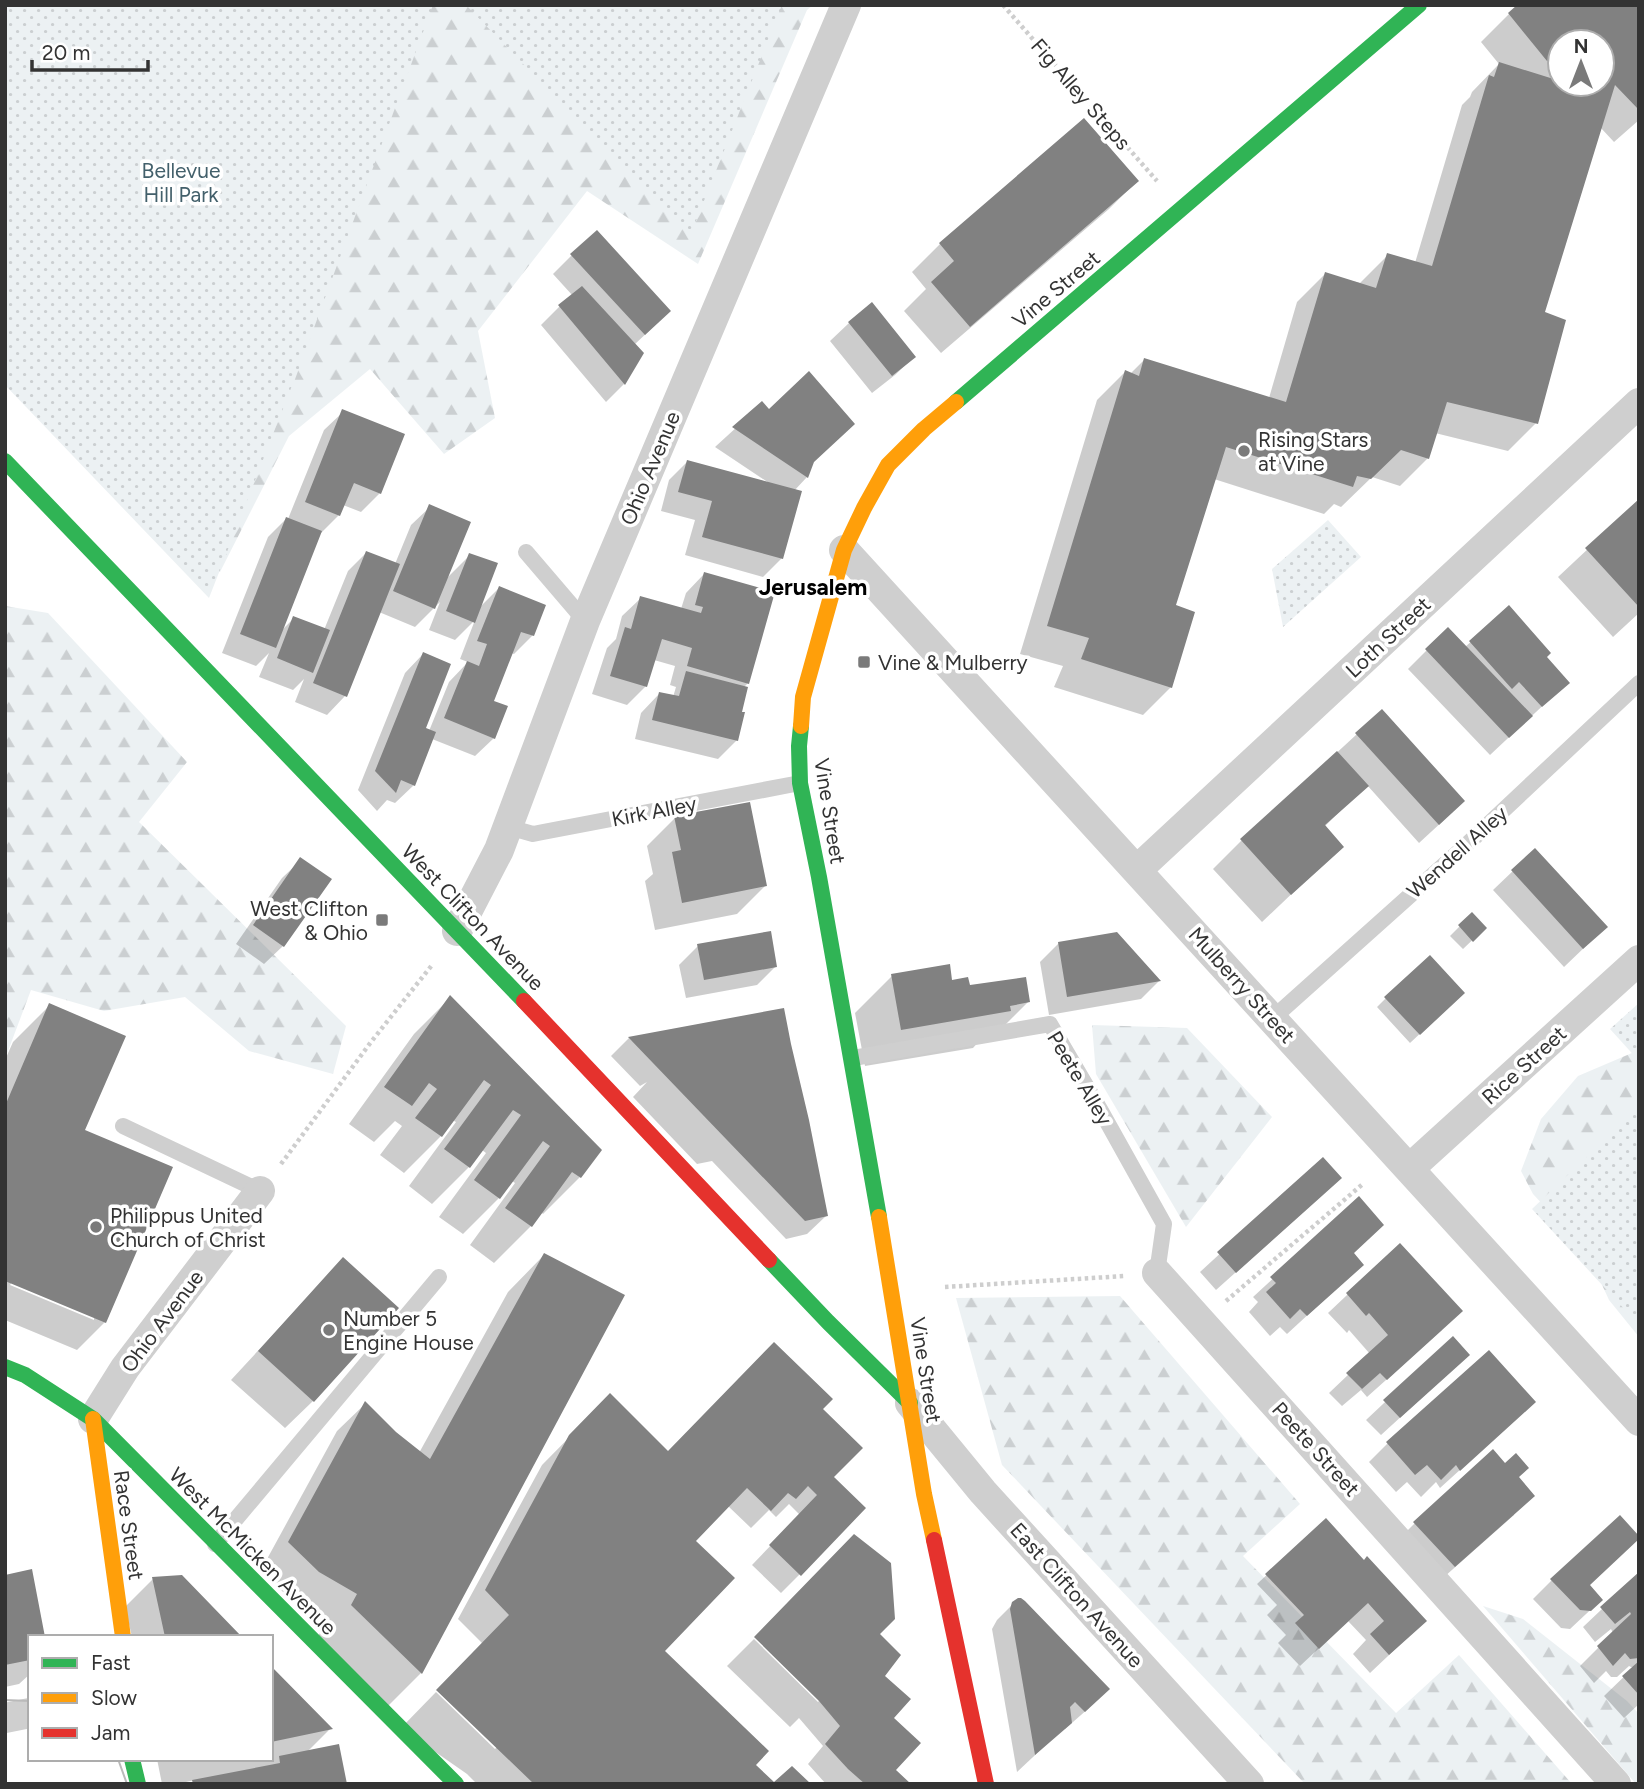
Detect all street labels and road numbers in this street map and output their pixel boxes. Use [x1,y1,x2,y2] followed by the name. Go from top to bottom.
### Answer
[1026,33,1136,155] street label: Fig Alley Steps
[1007,245,1105,333] street label: Vine Street
[615,407,685,529] street label: Ohio Avenue
[1340,591,1436,683] street label: Loth Street
[809,756,851,866] street label: Vine Street
[609,791,699,831] street label: Kirk Alley
[1402,800,1512,904] street label: Wendell Alley
[397,839,549,995] street label: West Clifton Avenue
[1183,922,1301,1048] street label: Mulberry Street
[1477,1021,1571,1109] street label: Rice Street
[1042,1027,1118,1129] street label: Peete Alley
[116,1265,208,1377] street label: Ohio Avenue
[905,1315,947,1425] street label: Vine Street
[1267,1397,1365,1501] street label: Peete Street
[164,1462,342,1640] street label: West McMicken Avenue
[109,1468,149,1582] street label: Race Street
[1005,1517,1149,1673] street label: East Clifton Avenue

